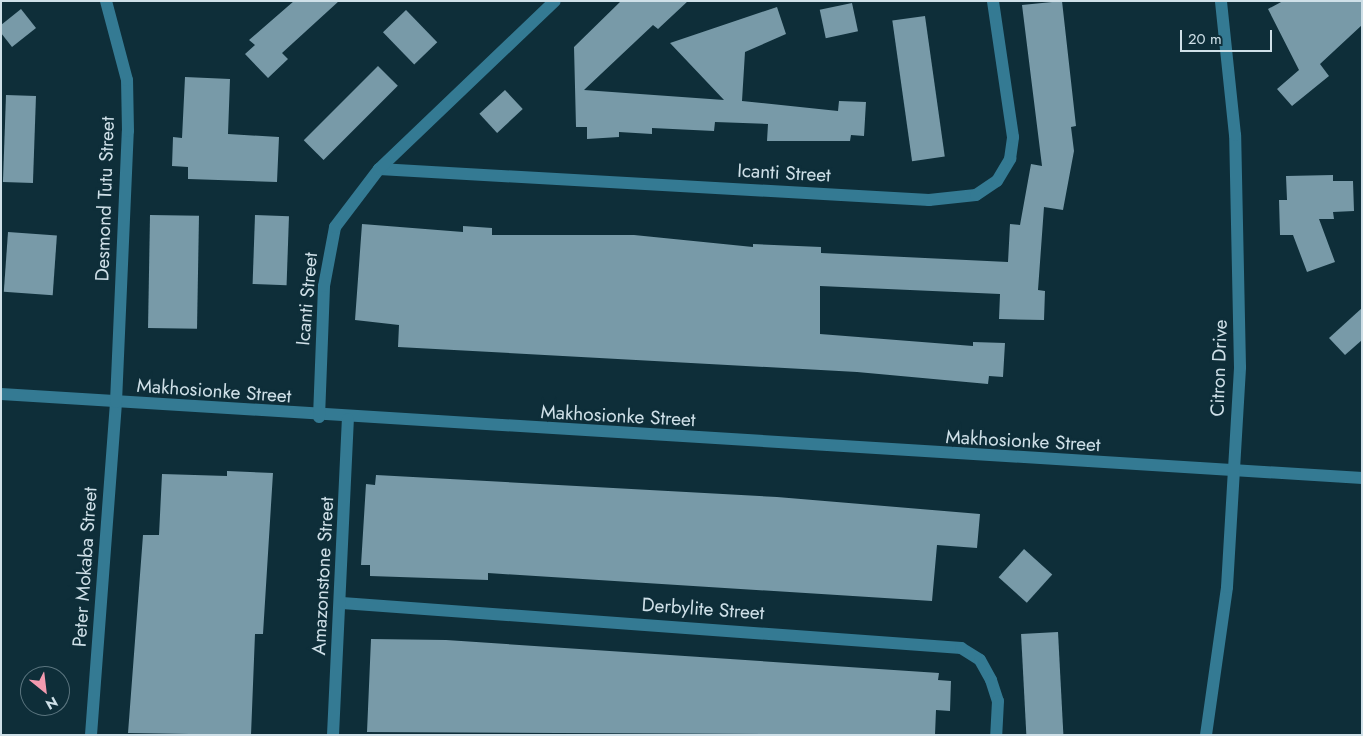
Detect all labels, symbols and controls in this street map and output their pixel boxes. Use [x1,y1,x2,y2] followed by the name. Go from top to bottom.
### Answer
[1183,20,1276,52] scale bar
[1188,28,1222,50] text: 20 m
[91,116,119,282] street label: Desmond Tutu Street
[737,159,831,187] street label: Icanti Street
[292,251,322,347] street label: Icanti Street
[1206,319,1232,417] street label: Citron Drive
[136,374,292,408] street label: Makhosionke Street
[540,401,696,431] street label: Makhosionke Street
[945,426,1101,456] street label: Makhosionke Street
[68,486,102,648] street label: Peter Mokaba Street
[307,496,339,656] street label: Amazonstone Street
[641,593,765,625] street label: Derbylite Street
[20,666,70,716] north arrow
[42,692,62,715] text: N

